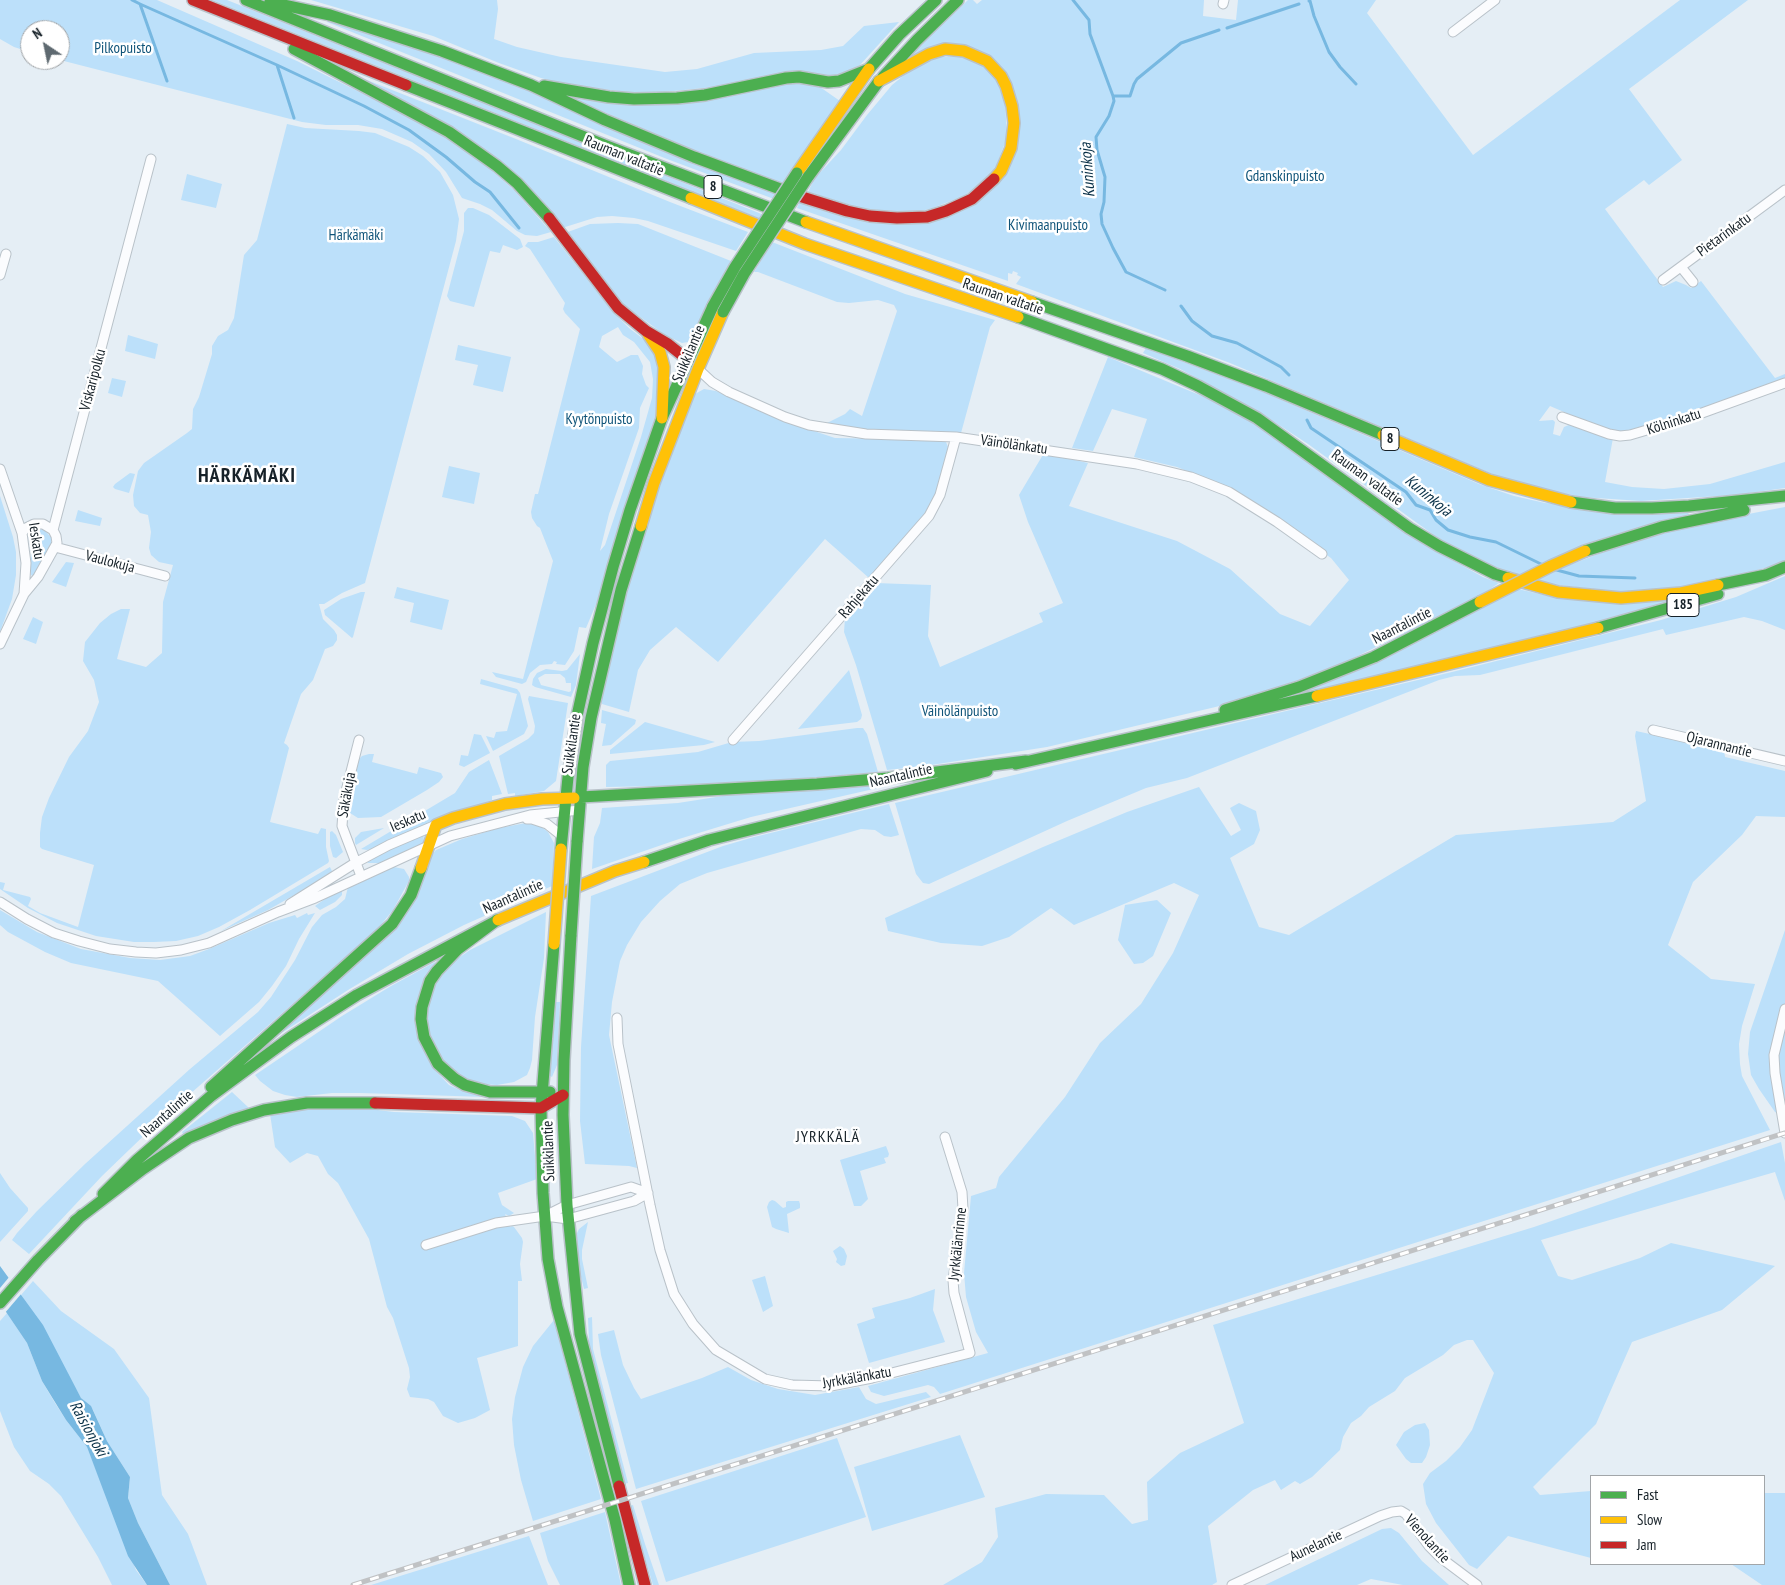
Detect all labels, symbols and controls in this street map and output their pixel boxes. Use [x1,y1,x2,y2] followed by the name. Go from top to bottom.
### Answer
[20,20,70,70] north arrow
[29,24,45,43] text: N
[94,40,152,58] park label: Pilkopuisto
[582,132,666,180] street label: Rauman valtatie
[1077,142,1099,198] water label: Kuninkoja
[1245,168,1325,186] park label: Gdanskinpuisto
[704,176,722,198] road number: 8
[1693,209,1755,261] street label: Pietarinkatu
[1008,217,1088,235] park label: Kivimaanpuisto
[329,227,383,245] park label: Härkämäki
[960,275,1046,319] street label: Rauman valtatie
[669,323,709,385] street label: Suikkilantie
[76,347,110,413] street label: Viskaripolku
[1645,405,1703,439] street label: Kölninkatu
[565,411,633,429] park label: Kyytönpuisto
[1381,428,1399,450] road number: 8
[979,431,1049,459] street label: Väinölänkatu
[1328,446,1406,510] street label: Rauman valtatie
[197,464,297,488] district label: HÄRKÄMÄKI
[1401,471,1455,521] water label: Kuninkoja
[24,521,48,561] street label: Ieskatu
[83,547,137,577] street label: Vaulokuja
[835,572,883,622] street label: Rahjekatu
[1667,594,1699,616] road number: 185
[1370,604,1434,648] street label: Naantalintie
[922,703,998,721] park label: Väinölänpuisto
[559,713,585,775] street label: Suikkilantie
[1684,728,1754,762] street label: Ojarannantie
[868,760,934,792] street label: Naantalintie
[334,771,360,819] street label: Säkäkuja
[387,805,429,837] street label: Ieskatu
[480,876,546,918] street label: Naantalintie
[137,1086,197,1142] street label: Naantalintie
[539,1120,559,1182] street label: Suikkilantie
[795,1127,861,1147] district label: JYRKKÄLÄ
[945,1206,971,1282] street label: Jyrkkälänrinne
[821,1363,893,1393] street label: Jyrkkälänkatu
[65,1398,111,1460] water label: Raisionjoki
[1590,1475,1765,1565] legend
[1637,1485,1658,1504] text: Fast
[1637,1510,1662,1529] text: Slow
[1401,1511,1453,1567] street label: Vienolantie
[1287,1526,1345,1566] street label: Aunelantie
[1637,1535,1656,1554] text: Jam

